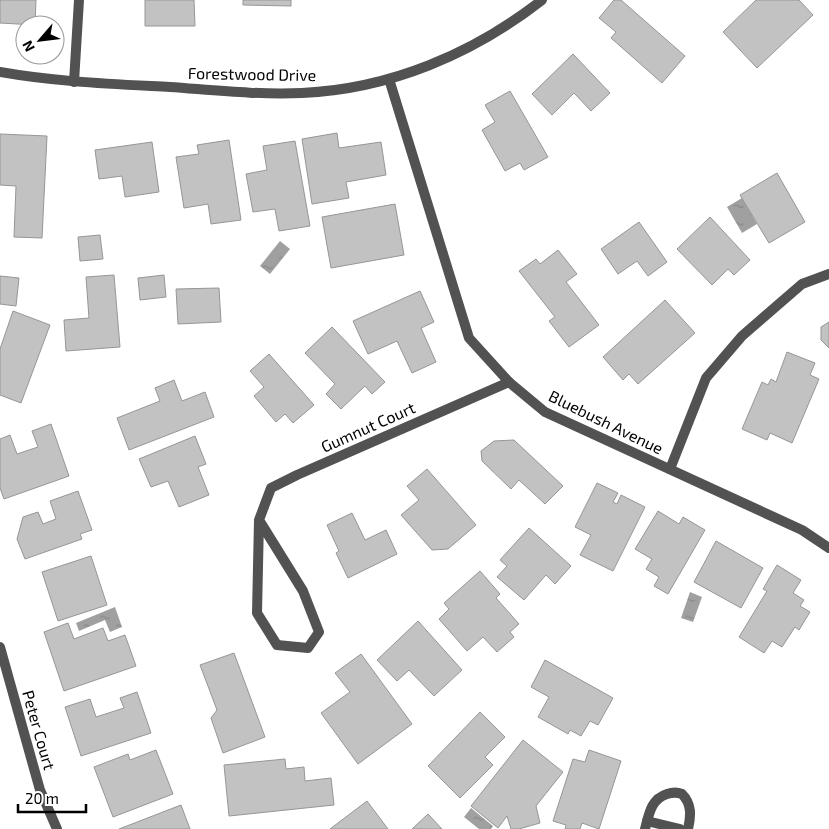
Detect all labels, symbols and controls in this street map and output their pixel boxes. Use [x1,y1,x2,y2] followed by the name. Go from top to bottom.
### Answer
[15,15,65,65] north arrow
[18,38,38,55] text: N
[188,63,316,84] street label: Forestwood Drive
[546,386,666,457] street label: Bluebush Avenue
[318,397,418,456] street label: Gumnut Court
[19,688,60,772] street label: Peter Court
[18,782,85,814] scale bar
[25,789,59,807] text: 20 m

